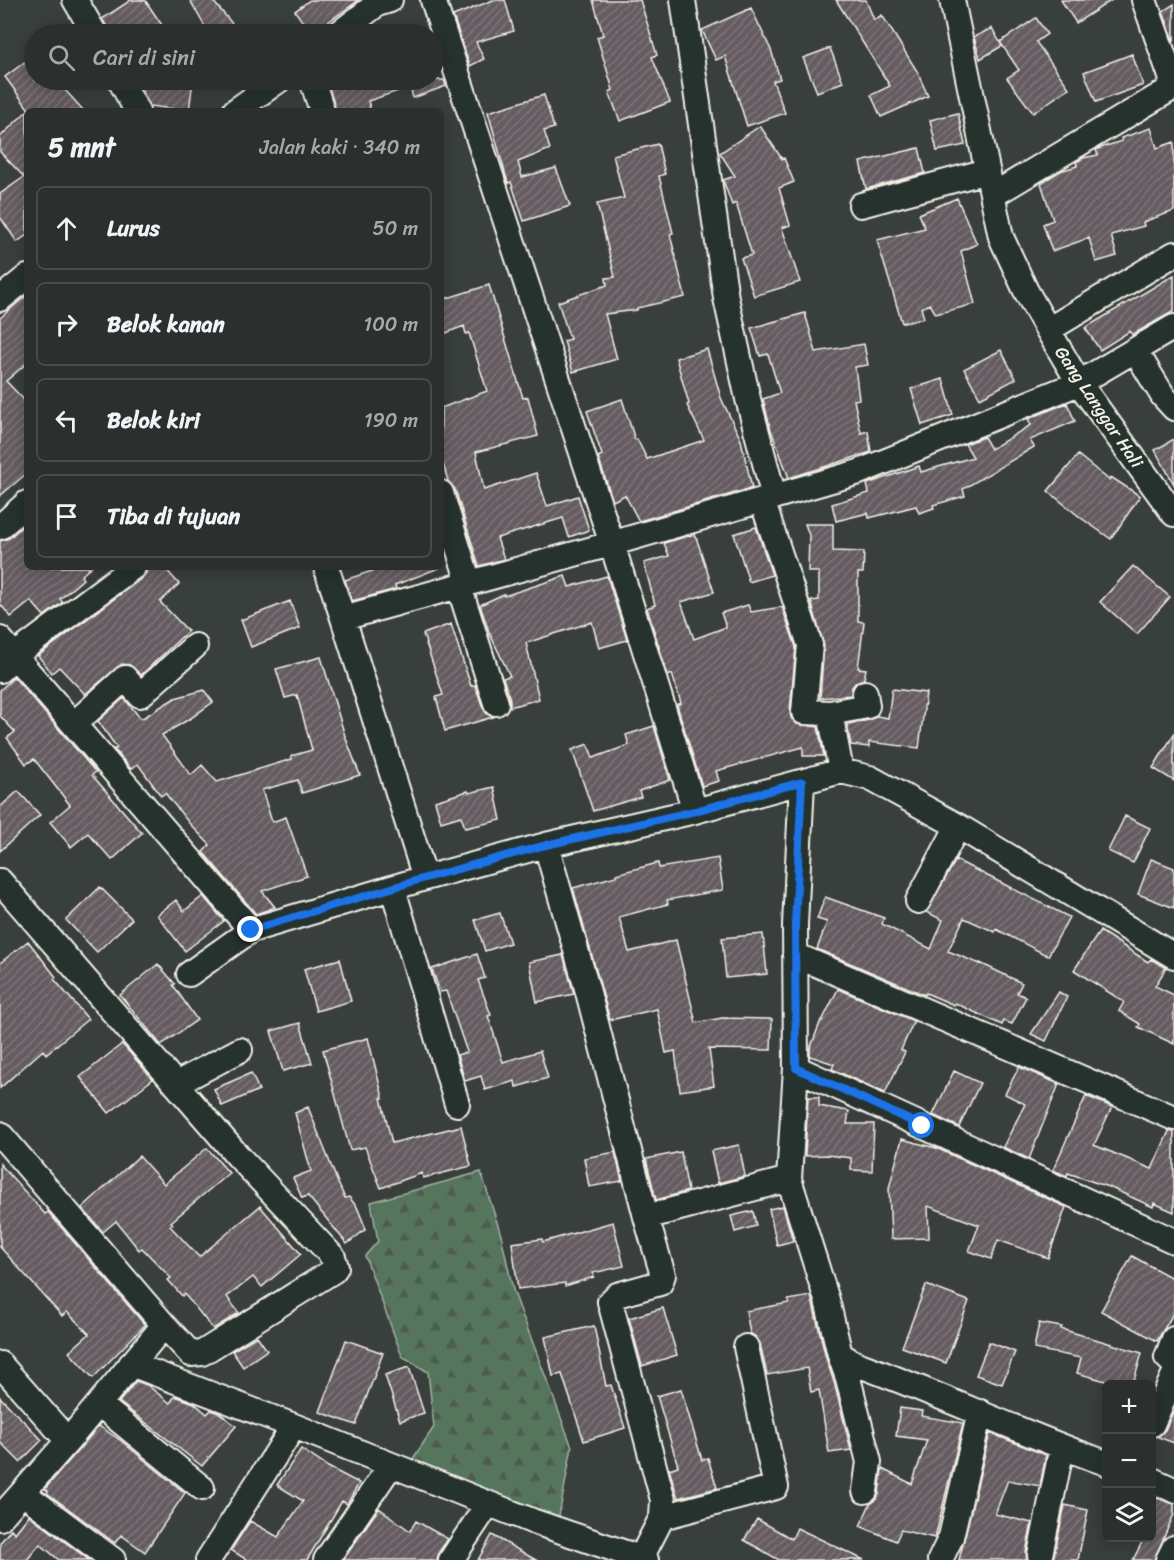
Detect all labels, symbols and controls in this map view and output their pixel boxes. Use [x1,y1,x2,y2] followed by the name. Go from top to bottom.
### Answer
[24,24,444,90] search box
[93,38,195,77] text: Cari di sini
[45,41,78,74] icon: search
[48,124,115,170] text: 5 mnt
[260,130,420,165] text: Jalan kaki · 340 m
[107,209,160,248] text: Lurus
[373,211,418,246] text: 50 m
[50,212,83,245] icon: ahead
[107,305,225,344] text: Belok kanan
[364,307,418,342] text: 100 m
[50,308,83,341] icon: right
[1046,339,1153,476] street label: Gang Langgar Hali
[107,401,200,440] text: Belok kiri
[364,403,418,438] text: 190 m
[50,404,83,437] icon: left
[107,497,240,536] text: Tiba di tujuan
[50,500,83,533] icon: arrive
[237,916,263,942] route end
[908,1112,934,1138] route start
[1102,1380,1156,1542] map controls
[1102,1380,1156,1434] button: +
[1102,1434,1156,1488] button: −
[1102,1488,1156,1542] button: layers

